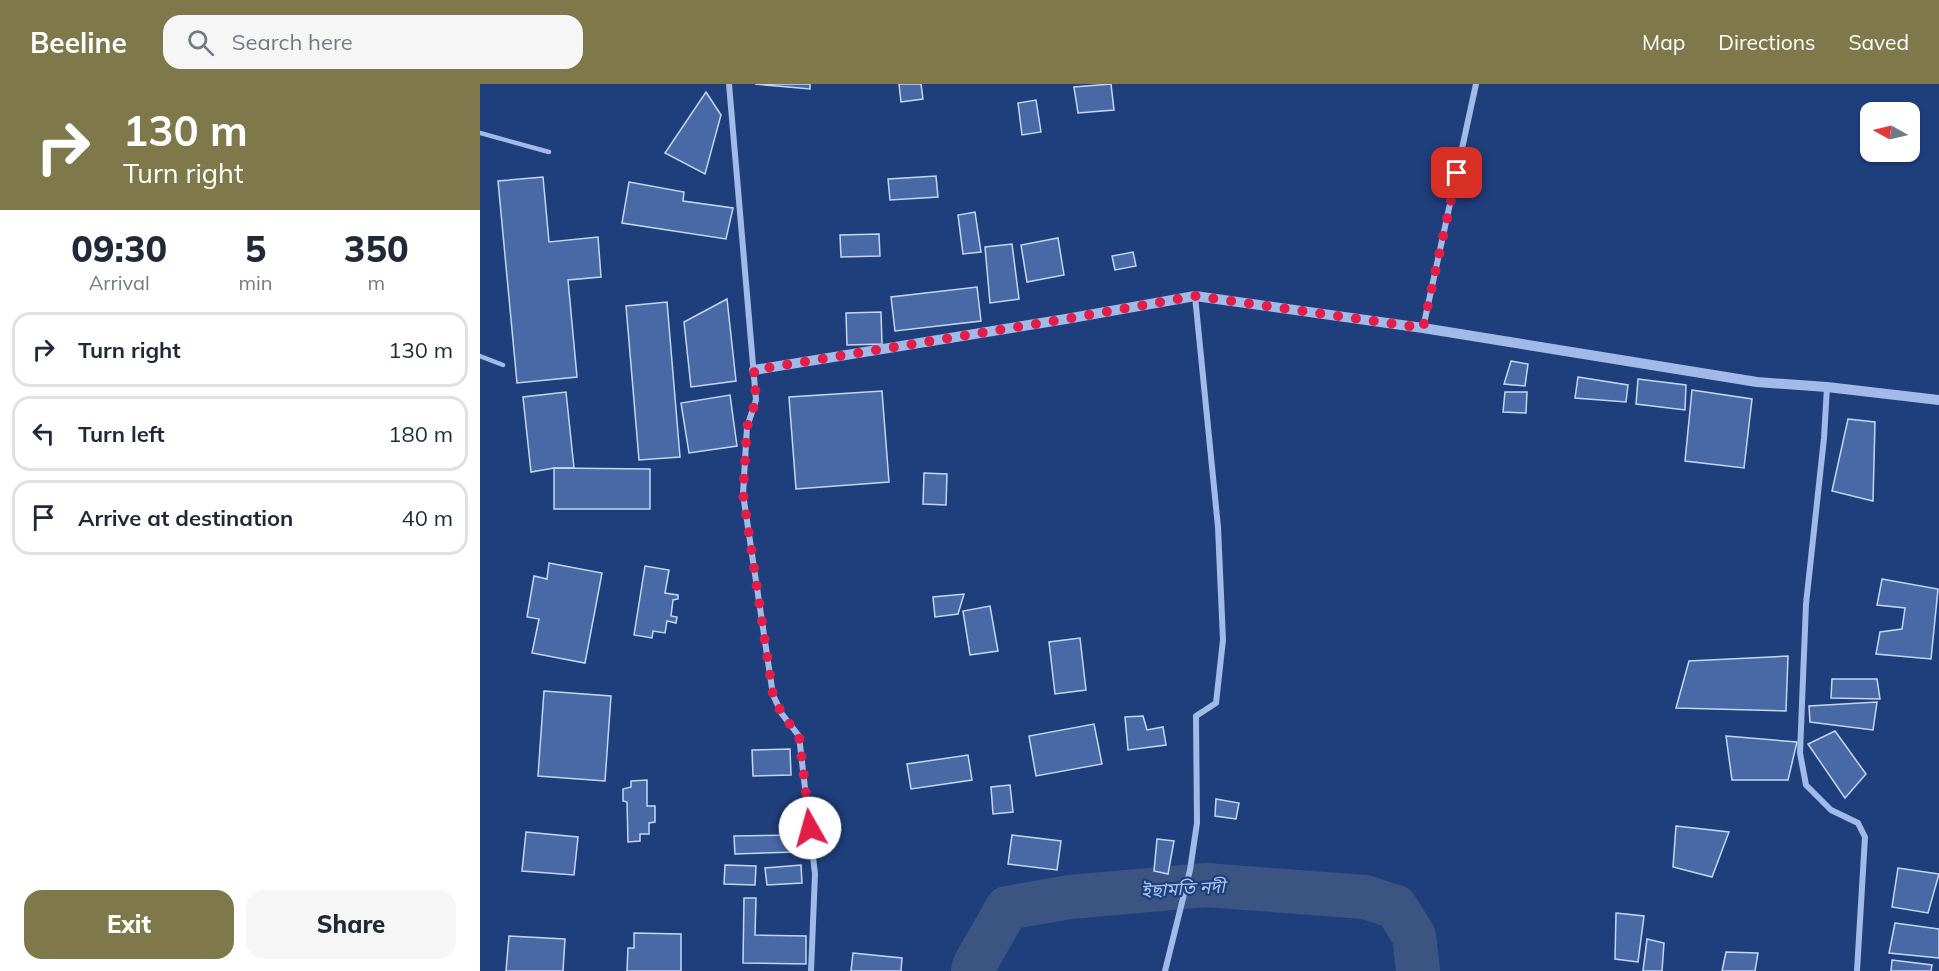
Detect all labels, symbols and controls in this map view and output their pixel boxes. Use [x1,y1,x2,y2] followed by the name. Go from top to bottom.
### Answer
[163,15,583,69] search box
[30,25,127,60] text: Beeline
[184,26,217,59] icon: search
[232,28,353,56] text: Search here
[1642,29,1685,55] text: Map
[1718,29,1815,55] text: Directions
[1848,29,1909,55] text: Saved
[1860,102,1920,162] north arrow
[1860,102,1920,162] map controls
[123,104,248,157] text: 130 m
[24,108,102,186] icon: right
[1431,147,1482,198] pin
[123,156,243,190] text: Turn right
[1440,156,1473,189] icon: arrive
[71,226,167,271] text: 09:30
[245,226,266,271] text: 5
[344,226,409,271] text: 350
[89,270,150,295] text: Arrival
[238,270,273,295] text: min
[367,270,385,295] text: m
[27,333,60,366] icon: right
[78,336,181,364] text: Turn right
[388,336,453,364] text: 130 m
[27,417,60,450] icon: left
[78,420,165,448] text: Turn left
[388,420,453,448] text: 180 m
[27,501,60,534] icon: arrive
[78,504,293,532] text: Arrive at destination
[402,504,453,532] text: 40 m
[778,796,842,860] position arrow
[1140,875,1229,902] water label: ইছামতি নদী
[24,890,234,959] button: Exit
[246,890,456,959] button: Share

